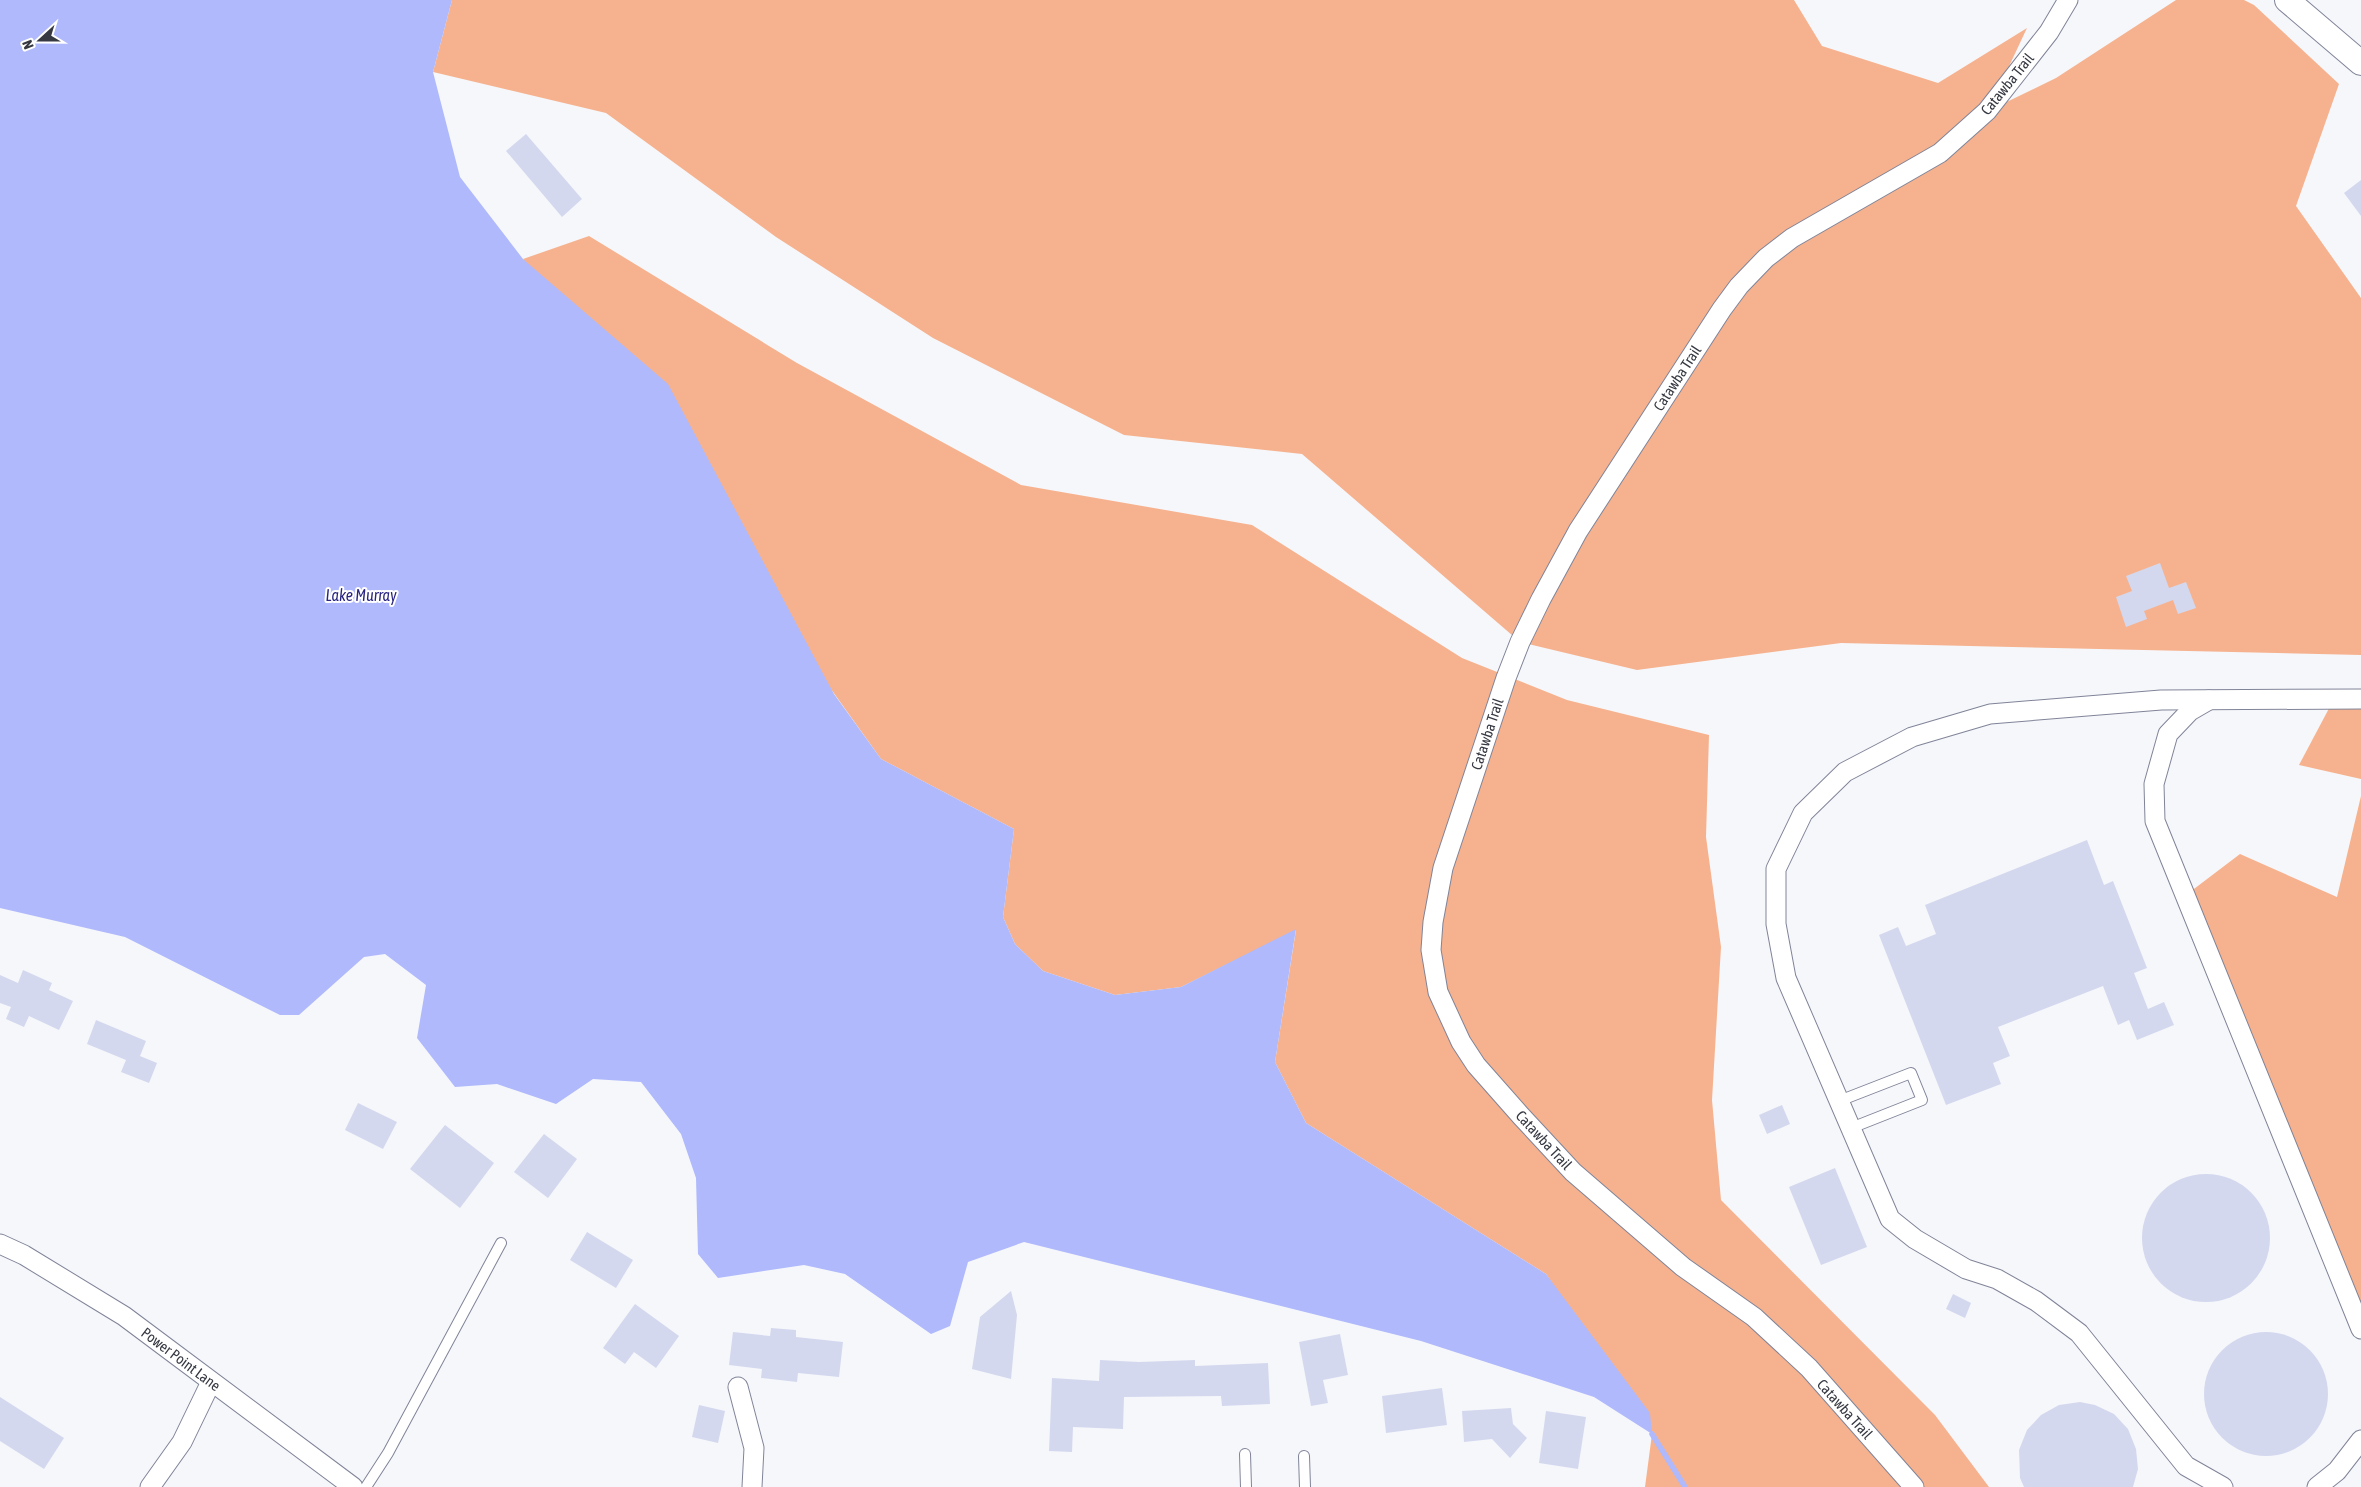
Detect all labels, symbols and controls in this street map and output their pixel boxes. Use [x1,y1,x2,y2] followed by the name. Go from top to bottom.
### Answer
[15,15,65,65] north arrow
[19,38,37,51] text: N
[1977,50,2037,118] street label: Catawba Trail
[1650,342,1704,414] street label: Catawba Trail
[325,586,397,605] water label: Lake Murray
[1467,696,1507,772] street label: Catawba Trail
[1512,1107,1576,1173] street label: Catawba Trail
[138,1324,224,1394] street label: Power Point Lane
[1814,1376,1876,1442] street label: Catawba Trail

